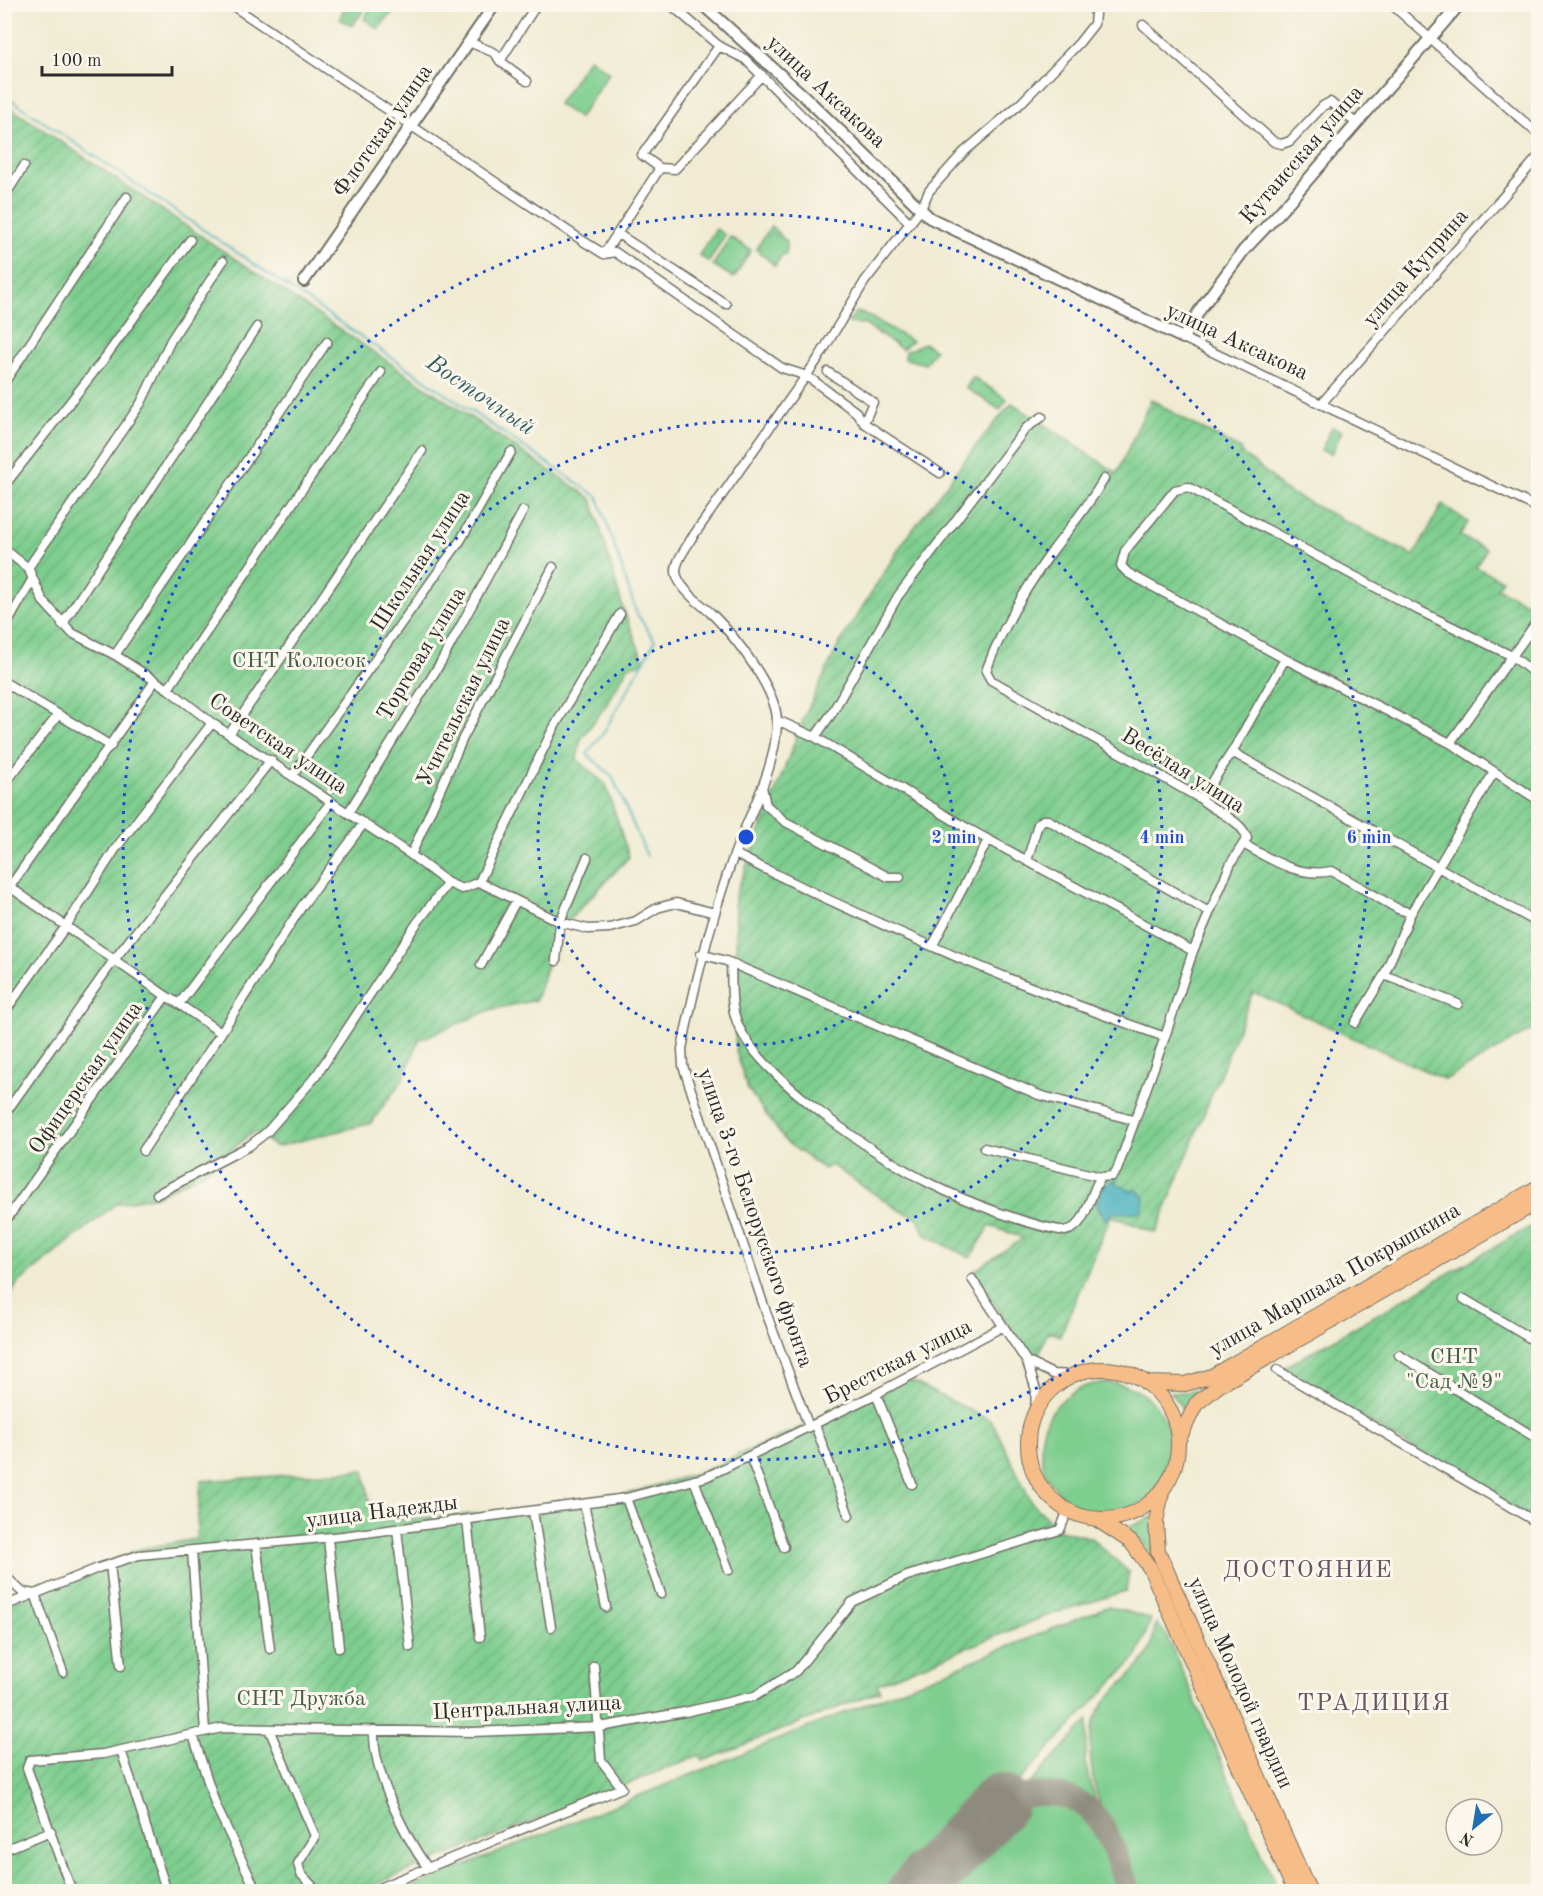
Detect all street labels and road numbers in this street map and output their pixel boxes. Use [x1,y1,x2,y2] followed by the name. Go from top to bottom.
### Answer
[762,31,890,153] street label: улица Аксакова
[329,61,437,201] street label: Флотская улица
[1236,81,1368,229] street label: Кутаисская улица
[1359,205,1473,331] street label: улица Куприна
[1163,299,1312,385] street label: улица Аксакова
[367,486,475,635] street label: Школьная улица
[374,583,470,724] street label: Торговая улица
[414,614,515,790] street label: Учительская улица
[205,690,351,799] street label: Советская улица
[1117,724,1249,818] street label: Весёлая улица
[25,998,147,1158] street label: Офицерская улица
[693,1066,817,1371] street label: улица 3-го Белорусского фронта
[1206,1199,1464,1361] street label: улица Маршала Покрышкина
[821,1315,975,1409] street label: Брестская улица
[305,1492,459,1532] street label: улица Надежды
[1183,1574,1297,1792] street label: улица Молодой гвардии
[432,1692,622,1724] street label: Центральная улица

